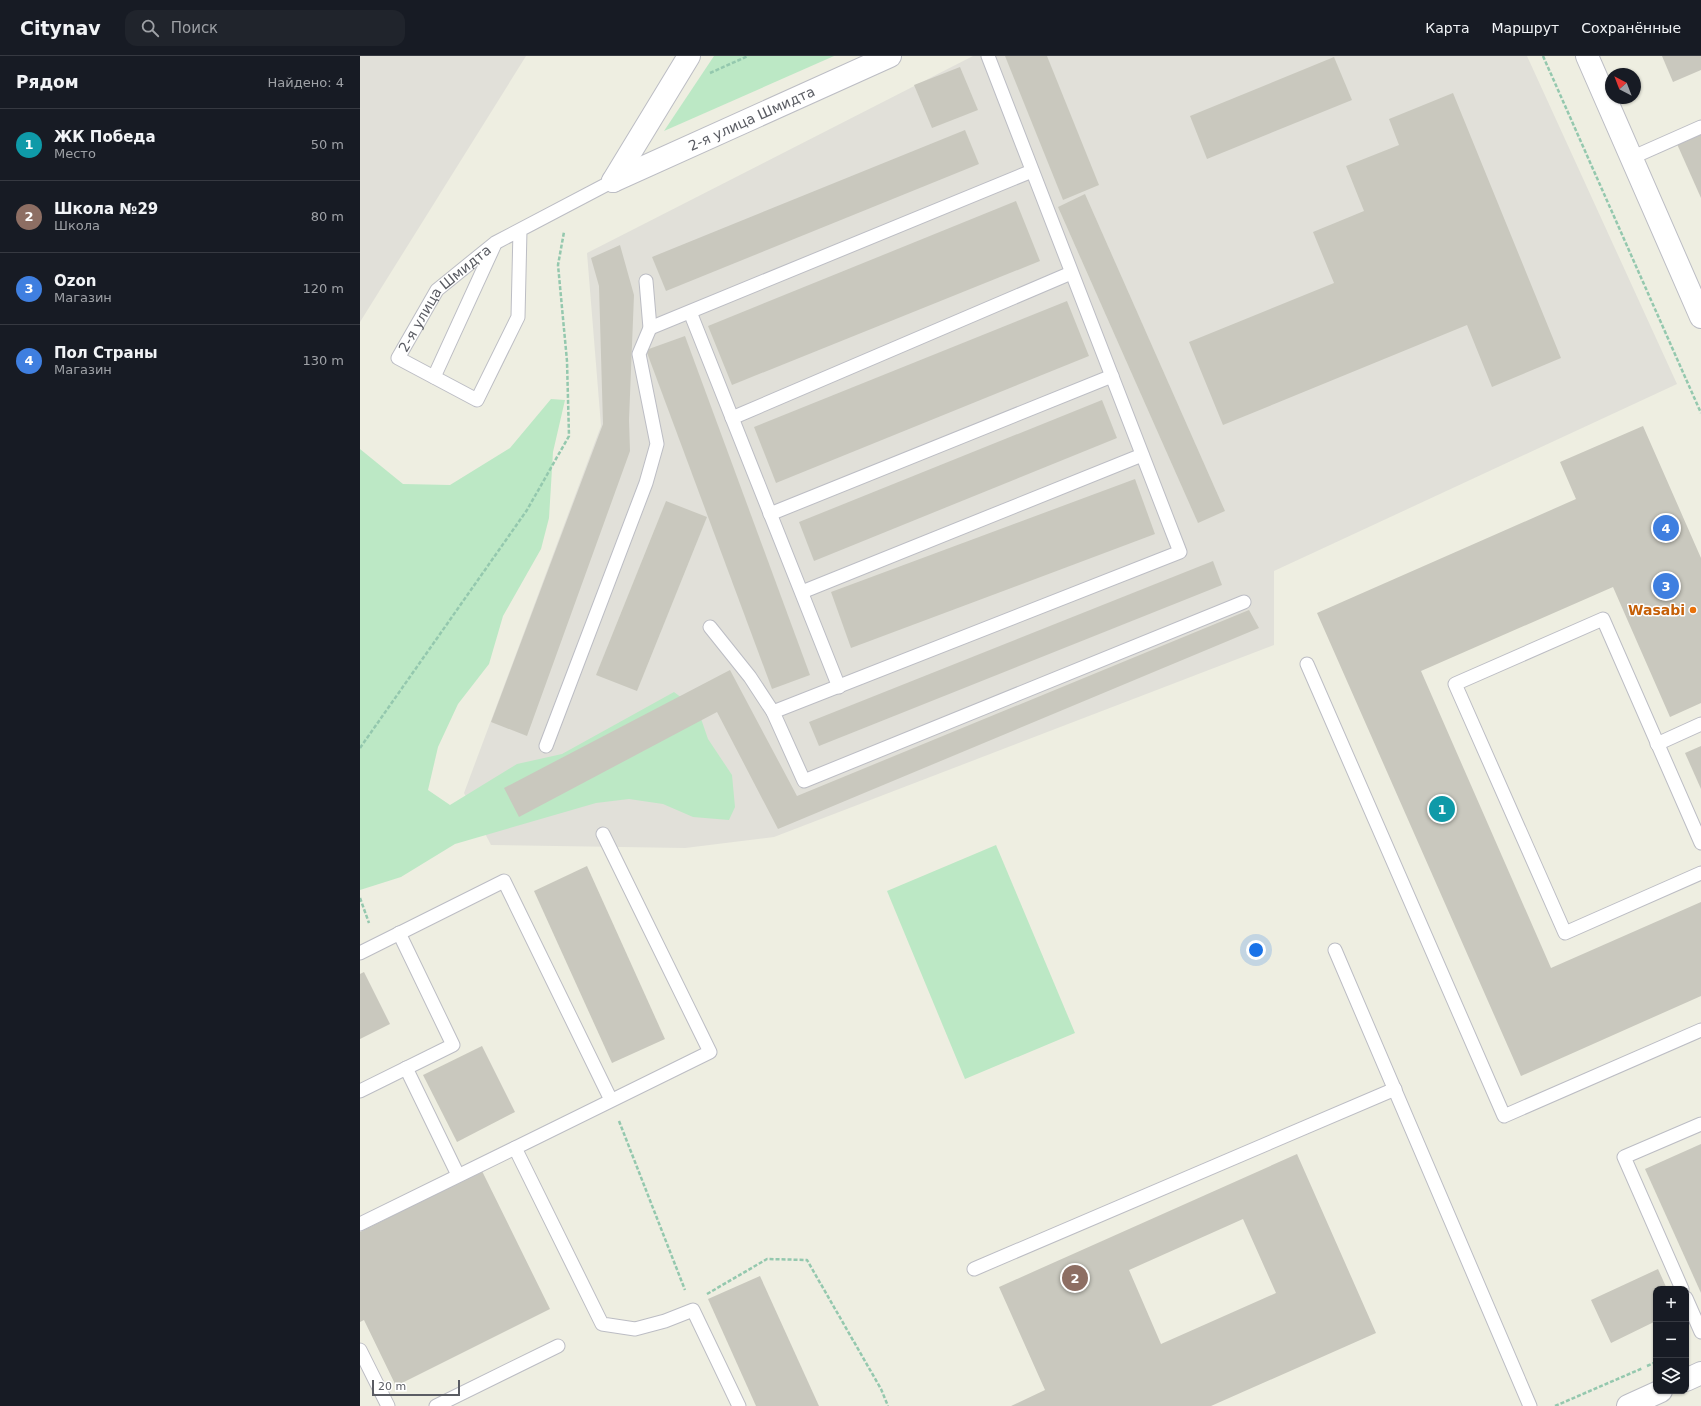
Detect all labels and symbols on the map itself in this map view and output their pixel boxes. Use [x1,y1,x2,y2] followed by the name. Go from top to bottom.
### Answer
[1605,68,1641,104] north arrow
[686,83,817,154] street label: 2-я улица Шмидта
[395,242,494,355] street label: 2-я улица Шмидта
[1653,513,1679,543] pin: 4
[1653,571,1679,601] pin: 3
[1628,602,1685,618] place label: Wasabi
[1688,605,1698,615] marker: Wasabi
[1429,794,1455,824] pin: 1
[1246,940,1266,960] your location
[1062,1263,1088,1293] pin: 2
[372,1378,460,1397] scale bar

